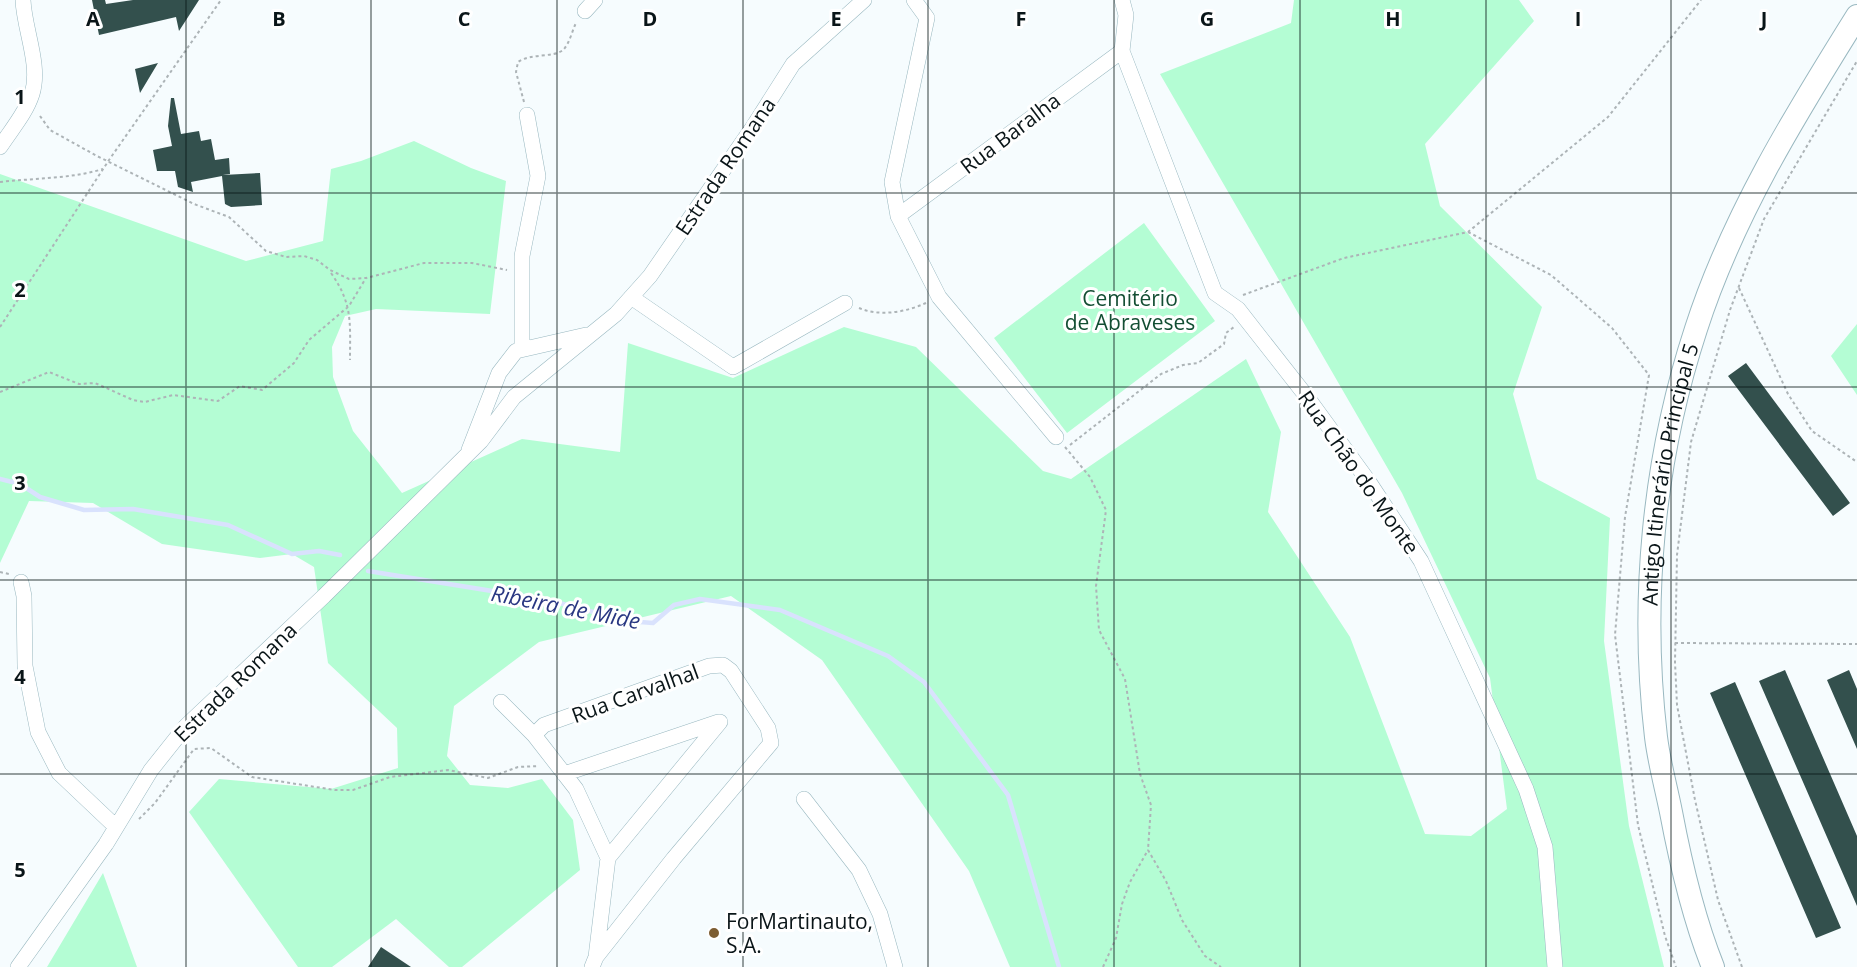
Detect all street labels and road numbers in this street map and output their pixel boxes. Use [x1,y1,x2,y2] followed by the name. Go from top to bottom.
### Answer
[954,86,1066,180] street label: Rua Baralha
[668,92,782,240] street label: Estrada Romana
[1636,340,1705,606] street label: Antigo Itinerário Principal 5
[1292,385,1426,559] street label: Rua Chão do Monte
[167,616,303,748] street label: Estrada Romana
[567,657,703,729] street label: Rua Carvalhal

